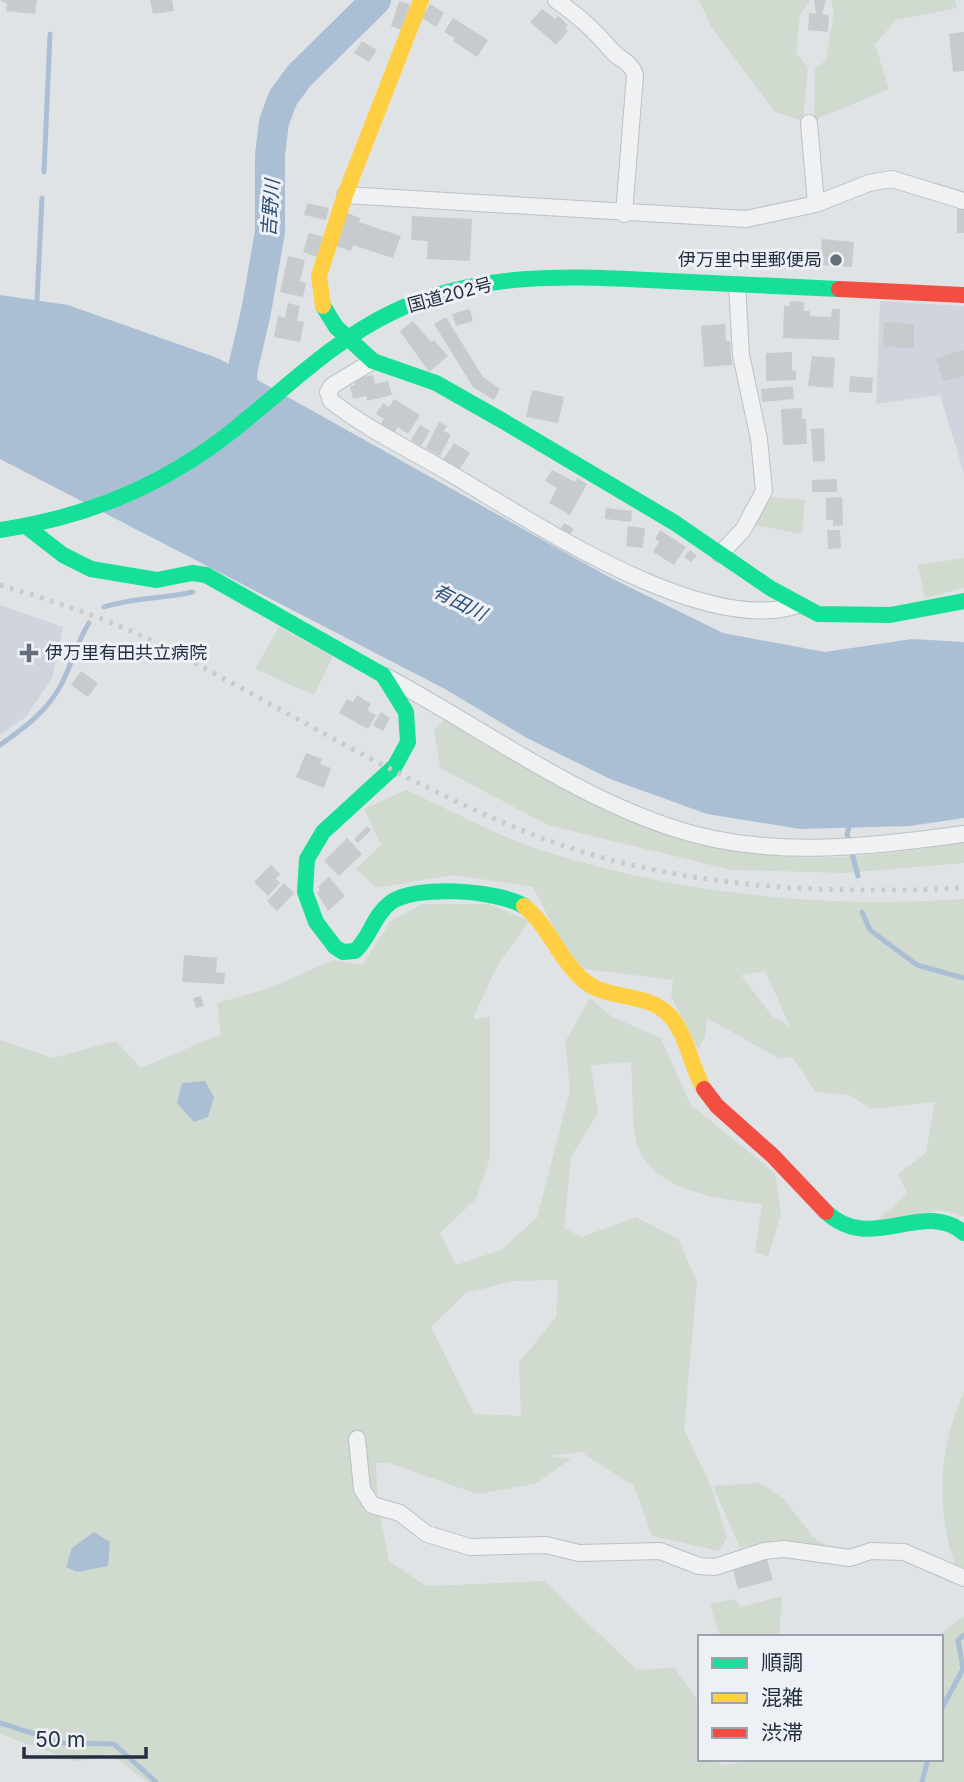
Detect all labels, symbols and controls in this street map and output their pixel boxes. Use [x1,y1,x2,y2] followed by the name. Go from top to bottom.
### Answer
[257,177,284,237] water label: 吉野川
[678,249,822,270] place label: 伊万里中里郵便局
[828,252,844,268] marker: 伊万里中里郵便局
[405,273,495,316] street label: 国道202号
[429,579,492,627] water label: 有田川
[45,642,207,663] place label: 伊万里有田共立病院
[19,643,39,663] marker: 伊万里有田共立病院
[698,1635,943,1761] legend
[761,1650,803,1675] text: 順調
[761,1685,803,1710] text: 混雑
[24,1716,147,1760] scale bar
[761,1720,803,1745] text: 渋滞
[35,1727,85,1752] text: 50 m

